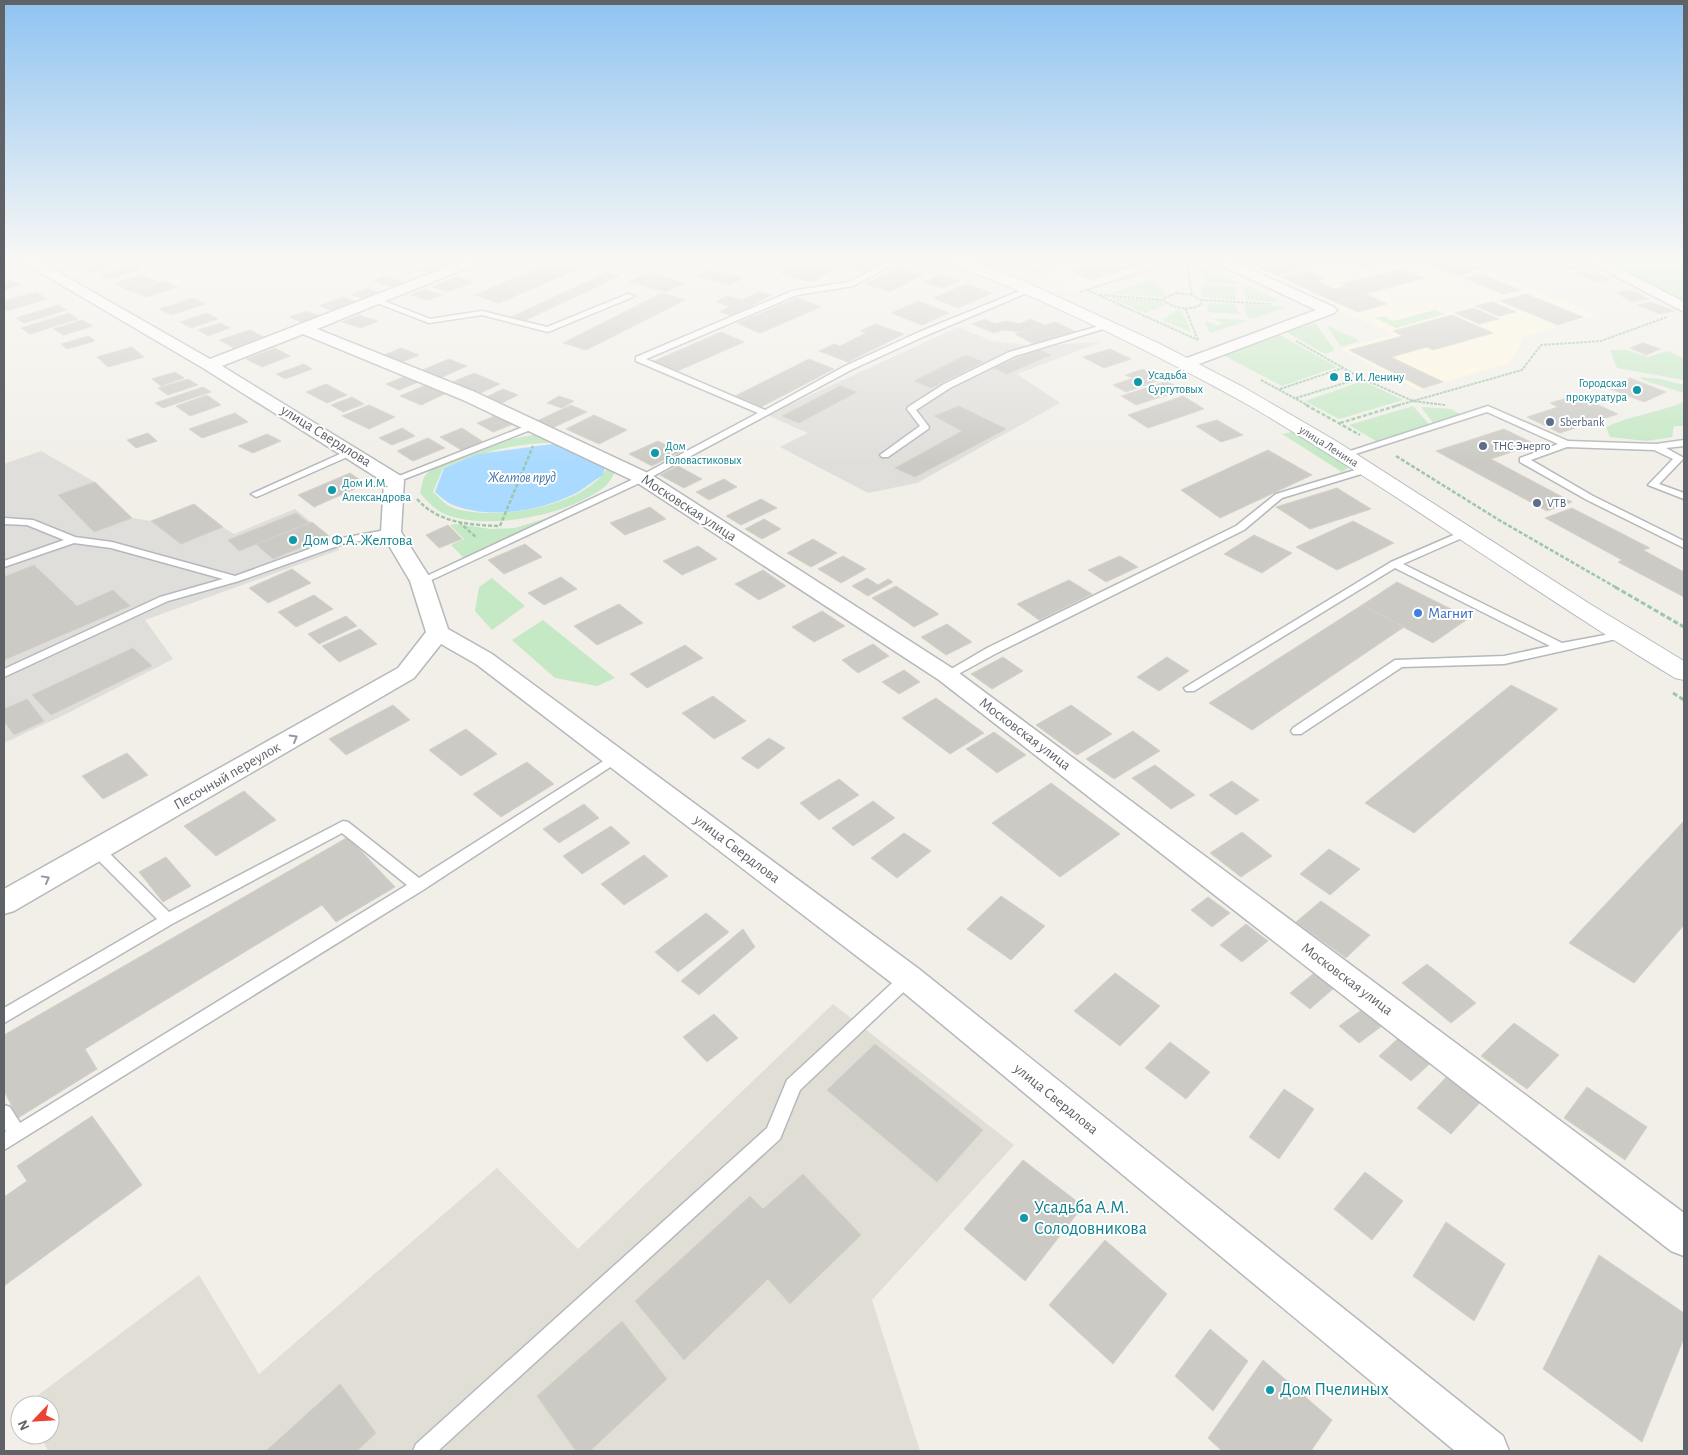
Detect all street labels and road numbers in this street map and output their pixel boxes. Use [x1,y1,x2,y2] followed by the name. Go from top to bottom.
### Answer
[277,402,374,470] street label: улица Свердлова
[1296,423,1361,470] street label: улица Ленина
[639,472,739,544] street label: Московская улица
[976,695,1074,773] street label: Московская улица
[171,739,283,813] street label: Песочный переулок
[690,811,783,886] street label: улица Свердлова
[1298,940,1396,1018] street label: Московская улица
[1010,1060,1101,1137] street label: улица Свердлова

